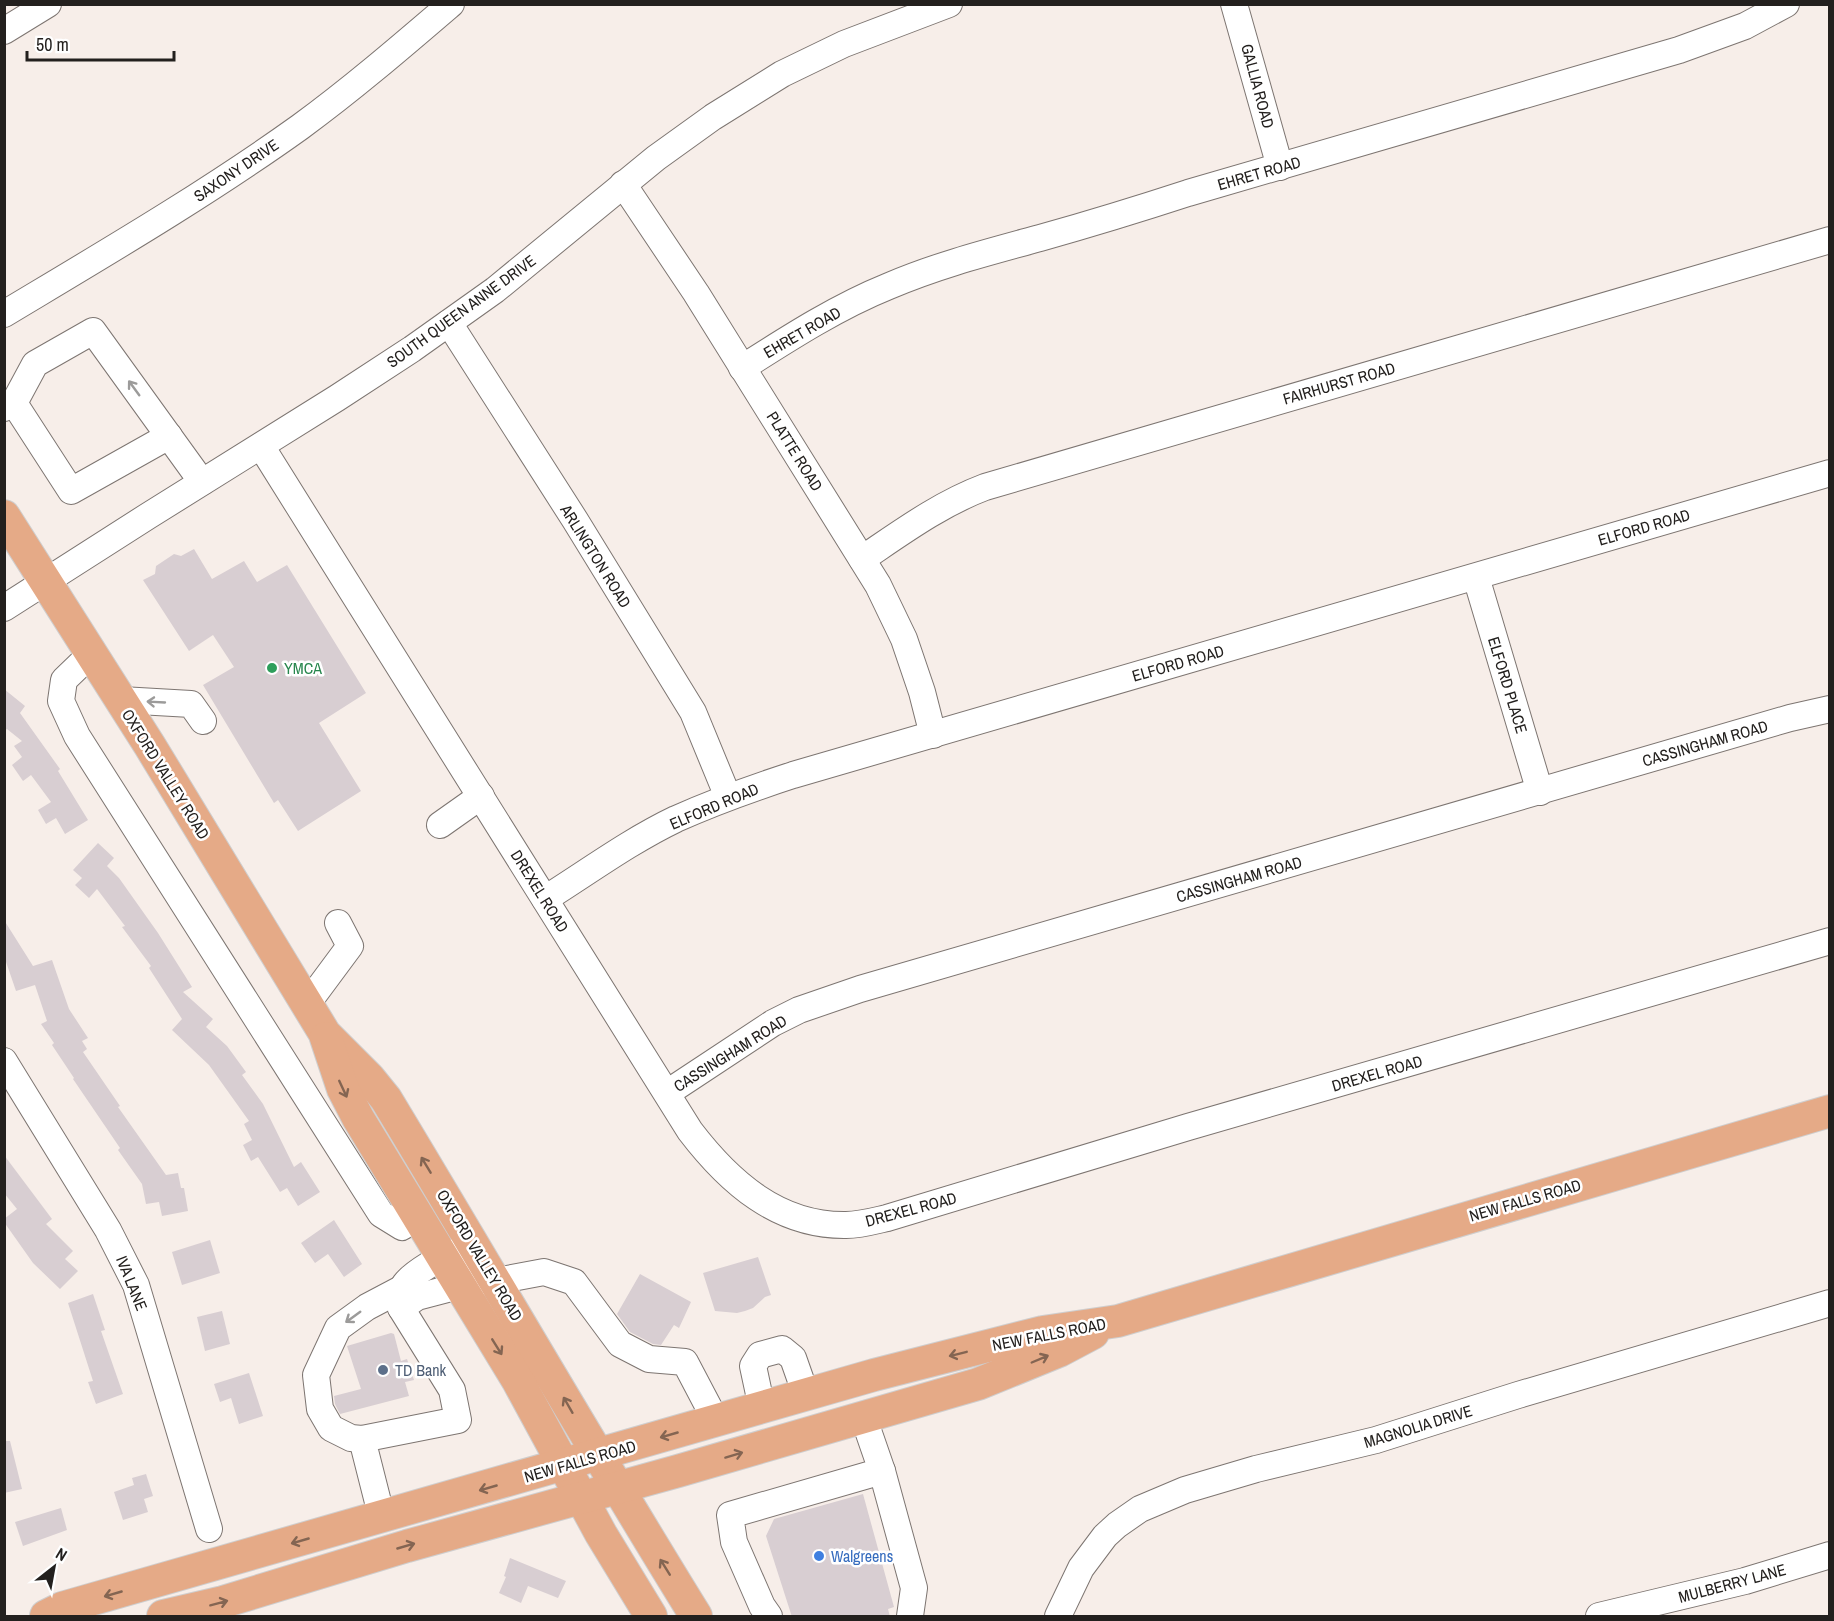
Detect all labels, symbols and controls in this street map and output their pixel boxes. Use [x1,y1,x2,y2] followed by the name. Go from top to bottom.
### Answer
[27,24,174,62] scale bar
[36,32,69,57] text: 50 m
[1236,41,1280,131] street label: GALLIA ROAD
[189,133,283,207] street label: SAXONY DRIVE
[1215,151,1303,195] street label: EHRET ROAD
[382,249,540,373] street label: SOUTH QUEEN ANNE DRIVE
[759,301,845,363] street label: EHRET ROAD
[1280,356,1398,410] street label: FAIRHURST ROAD
[128,381,141,397] one-way arrow
[762,407,828,495] street label: PLATTE ROAD
[555,499,637,612] street label: ARLINGTON ROAD
[1595,503,1693,551] street label: ELFORD ROAD
[1483,634,1533,736] street label: ELFORD PLACE
[1129,639,1227,687] street label: ELFORD ROAD
[284,657,322,679] place label: YMCA
[265,661,279,675] marker: YMCA
[147,697,167,708] one-way arrow
[117,705,215,843] street label: OXFORD VALLEY ROAD
[1640,715,1770,771] street label: CASSINGHAM ROAD
[666,777,762,835] street label: ELFORD ROAD
[506,845,574,937] street label: DREXEL ROAD
[1174,851,1304,907] street label: CASSINGHAM ROAD
[669,1009,791,1097] street label: CASSINGHAM ROAD
[1329,1050,1425,1096] street label: DREXEL ROAD
[338,1080,350,1098] one-way arrow
[419,1157,431,1174] one-way arrow
[1467,1174,1583,1226] street label: NEW FALLS ROAD
[432,1185,528,1325] street label: OXFORD VALLEY ROAD
[863,1186,959,1232] street label: DREXEL ROAD
[111,1252,153,1314] street label: IVA LANE
[345,1311,361,1323] one-way arrow
[990,1312,1108,1356] street label: NEW FALLS ROAD
[491,1338,503,1355] one-way arrow
[949,1348,968,1360] one-way arrow
[1030,1353,1048,1364] one-way arrow
[395,1359,446,1381] place label: TD Bank
[376,1363,390,1377] marker: TD Bank
[562,1397,574,1414] one-way arrow
[1361,1399,1475,1453] street label: MAGNOLIA DRIVE
[660,1430,679,1441] one-way arrow
[522,1435,638,1487] street label: NEW FALLS ROAD
[724,1449,743,1460] one-way arrow
[479,1482,498,1494] one-way arrow
[291,1536,310,1547] one-way arrow
[24,1537,84,1597] north arrow
[396,1540,415,1551] one-way arrow
[52,1542,71,1566] text: N
[831,1545,893,1567] place label: Walgreens
[812,1549,826,1563] marker: Walgreens
[1676,1558,1788,1608] street label: MULBERRY LANE
[659,1559,671,1576] one-way arrow
[103,1589,122,1600] one-way arrow
[210,1596,229,1608] one-way arrow

